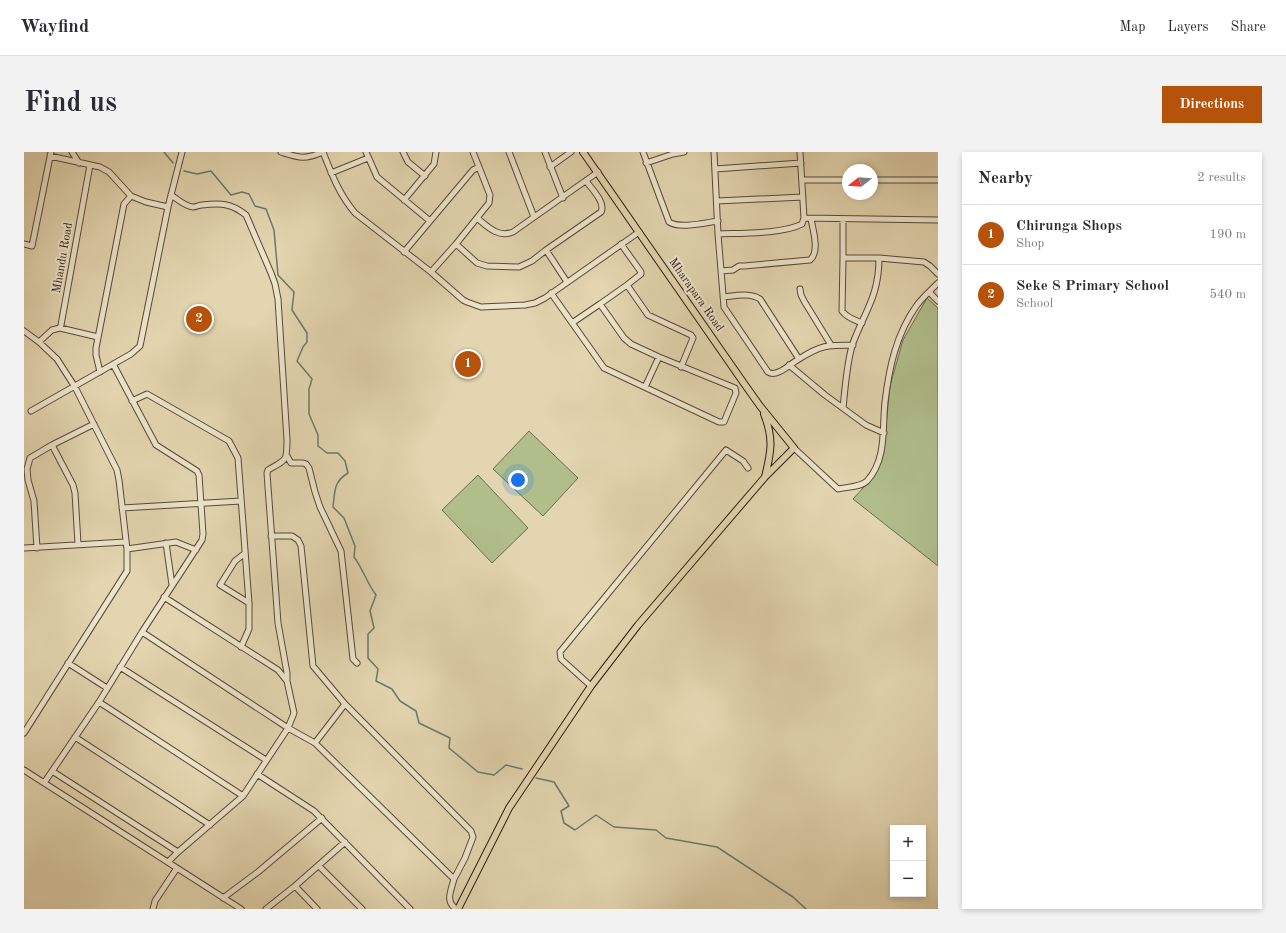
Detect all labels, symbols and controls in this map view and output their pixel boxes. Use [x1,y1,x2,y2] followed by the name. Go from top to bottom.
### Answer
[20,18,89,37] text: Wayfind
[1120,20,1146,34] text: Map
[1168,20,1209,34] text: Layers
[1231,20,1266,34] text: Share
[1162,86,1262,123] button: Directions
[24,90,117,118] text: Find us
[842,164,878,200] north arrow
[978,170,1033,187] text: Nearby
[1197,171,1246,184] text: 2 results
[1016,219,1122,234] text: Chirunga Shops
[51,222,75,294] street label: Mhandu Road
[987,228,995,241] text: 1
[1209,228,1246,241] text: 190 m
[1016,237,1044,250] text: Shop
[666,256,726,334] street label: Mharapara Road
[1016,279,1169,294] text: Seke 8 Primary School
[987,288,995,301] text: 2
[1209,288,1246,301] text: 540 m
[1016,297,1053,310] text: School
[186,304,212,334] pin: 2
[455,349,481,379] pin: 1
[508,470,528,490] your location
[890,825,926,897] map controls
[890,825,926,861] button: +
[890,861,926,897] button: −

